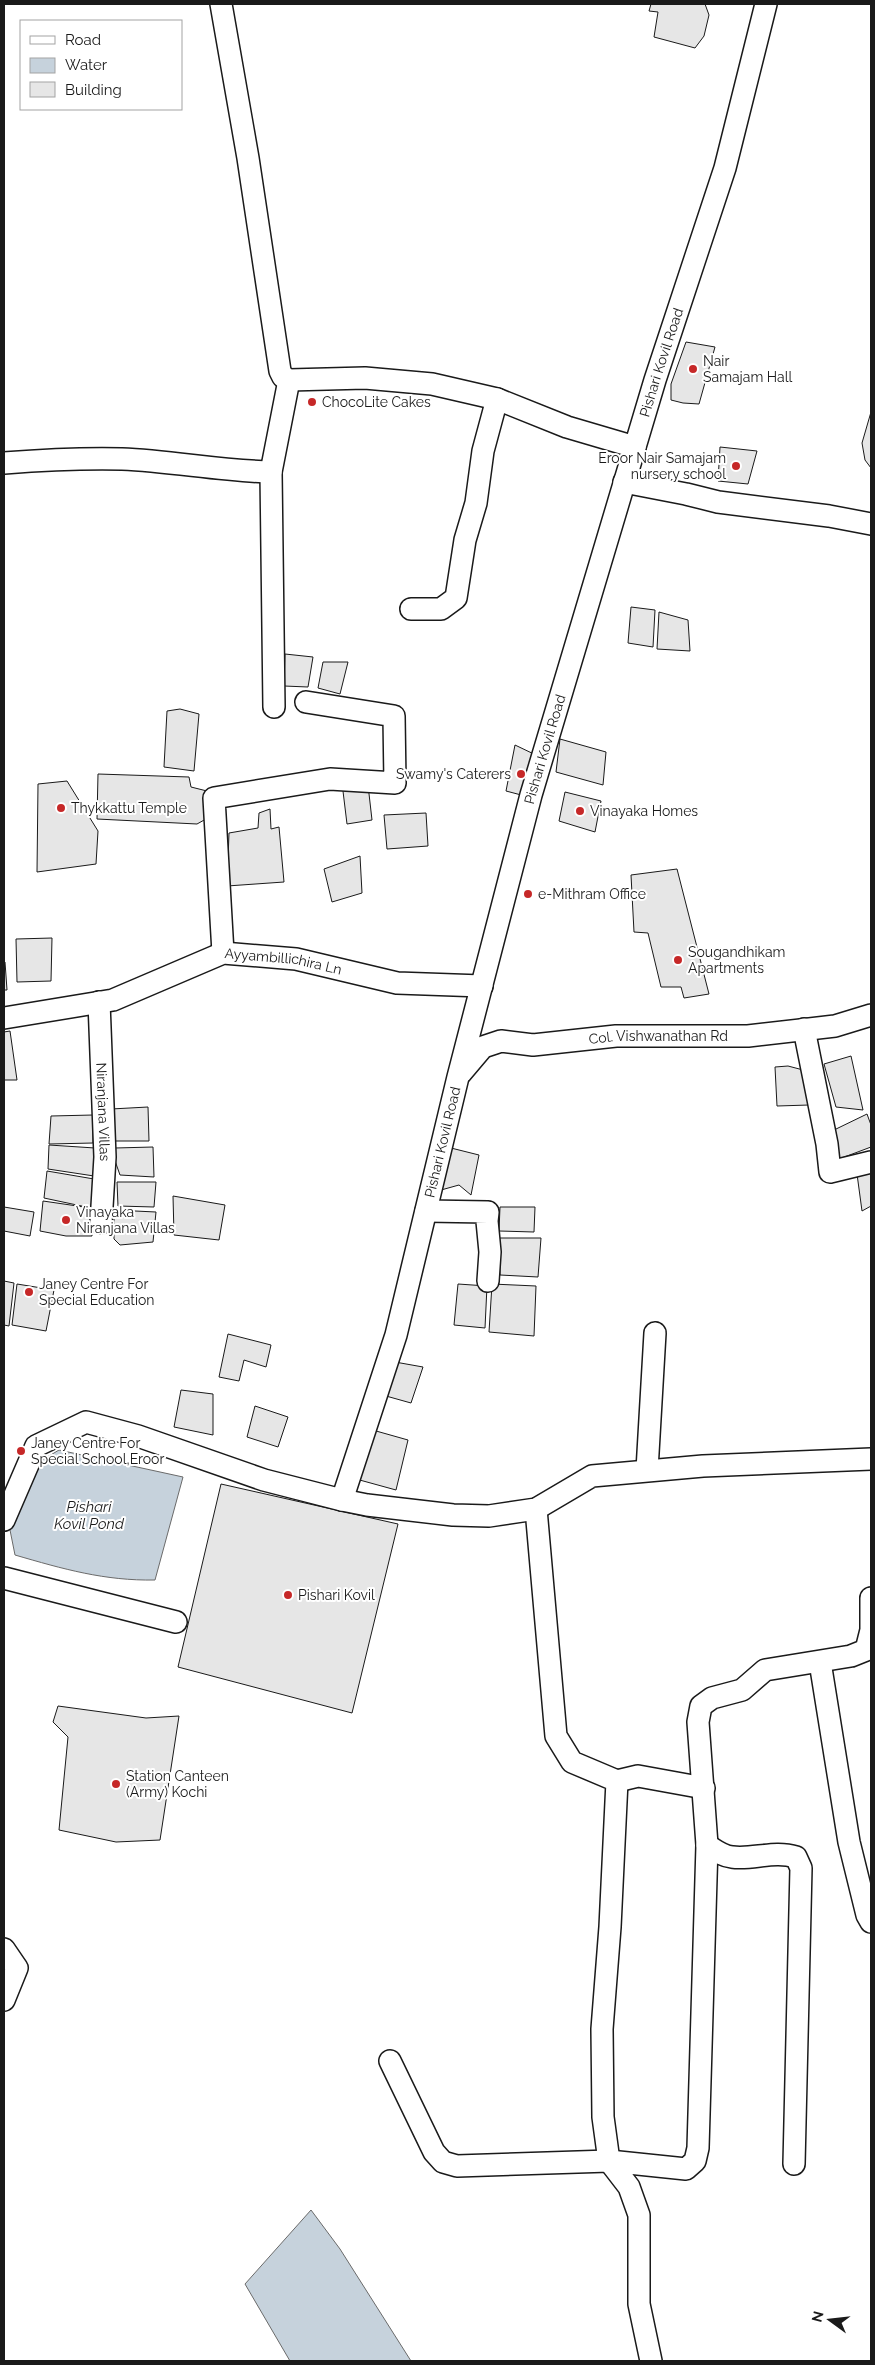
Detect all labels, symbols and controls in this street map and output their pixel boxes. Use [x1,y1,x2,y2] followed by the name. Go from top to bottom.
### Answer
[20,20,182,110] legend
[65,31,101,49] text: Road
[65,56,108,74] text: Water
[65,81,122,99] text: Building
[636,306,686,419] street label: Pishari Kovil Road
[703,353,793,385] place label: Nair Samajam Hall
[687,363,699,375] marker: Nair Samajam Hall
[322,394,431,410] place label: ChocoLite Cakes
[306,396,318,408] marker: ChocoLite Cakes
[598,450,726,482] place label: Eroor Nair Samajam nursery school
[730,460,742,472] marker: Eroor Nair Samajam nursery school
[521,692,569,806] street label: Pishari Kovil Road
[396,766,511,782] place label: Swamy's Caterers
[515,768,527,780] marker: Swamy's Caterers
[71,800,187,816] place label: Thykkattu Temple
[55,802,67,814] marker: Thykkattu Temple
[590,803,698,819] place label: Vinayaka Homes
[574,805,586,817] marker: Vinayaka Homes
[538,886,646,902] place label: e-Mithram Office
[522,888,534,900] marker: e-Mithram Office
[688,944,785,976] place label: Sougandhikam Apartments
[224,945,343,978] street label: Ayyambillichira Ln
[672,954,684,966] marker: Sougandhikam Apartments
[588,1028,728,1047] street label: Col. Vishwanathan Rd
[93,1062,113,1162] street label: Niranjana Villas
[421,1085,463,1199] street label: Pishari Kovil Road
[76,1204,175,1236] place label: Vinayaka Niranjana Villas
[60,1214,72,1226] marker: Vinayaka Niranjana Villas
[39,1276,155,1308] place label: Janey Centre For Special Education
[23,1286,35,1298] marker: Janey Centre For Special Education
[31,1435,164,1467] place label: Janey Centre For Special School,Eroor
[15,1445,27,1457] marker: Janey Centre For Special School,Eroor
[54,1498,125,1533] water label: Pishari Kovil Pond
[298,1587,375,1603] place label: Pishari Kovil
[282,1589,294,1601] marker: Pishari Kovil
[126,1768,229,1800] place label: Station Canteen (Army) Kochi
[110,1778,122,1790] marker: Station Canteen (Army) Kochi
[805,2295,855,2345] north arrow
[808,2309,827,2324] text: N

